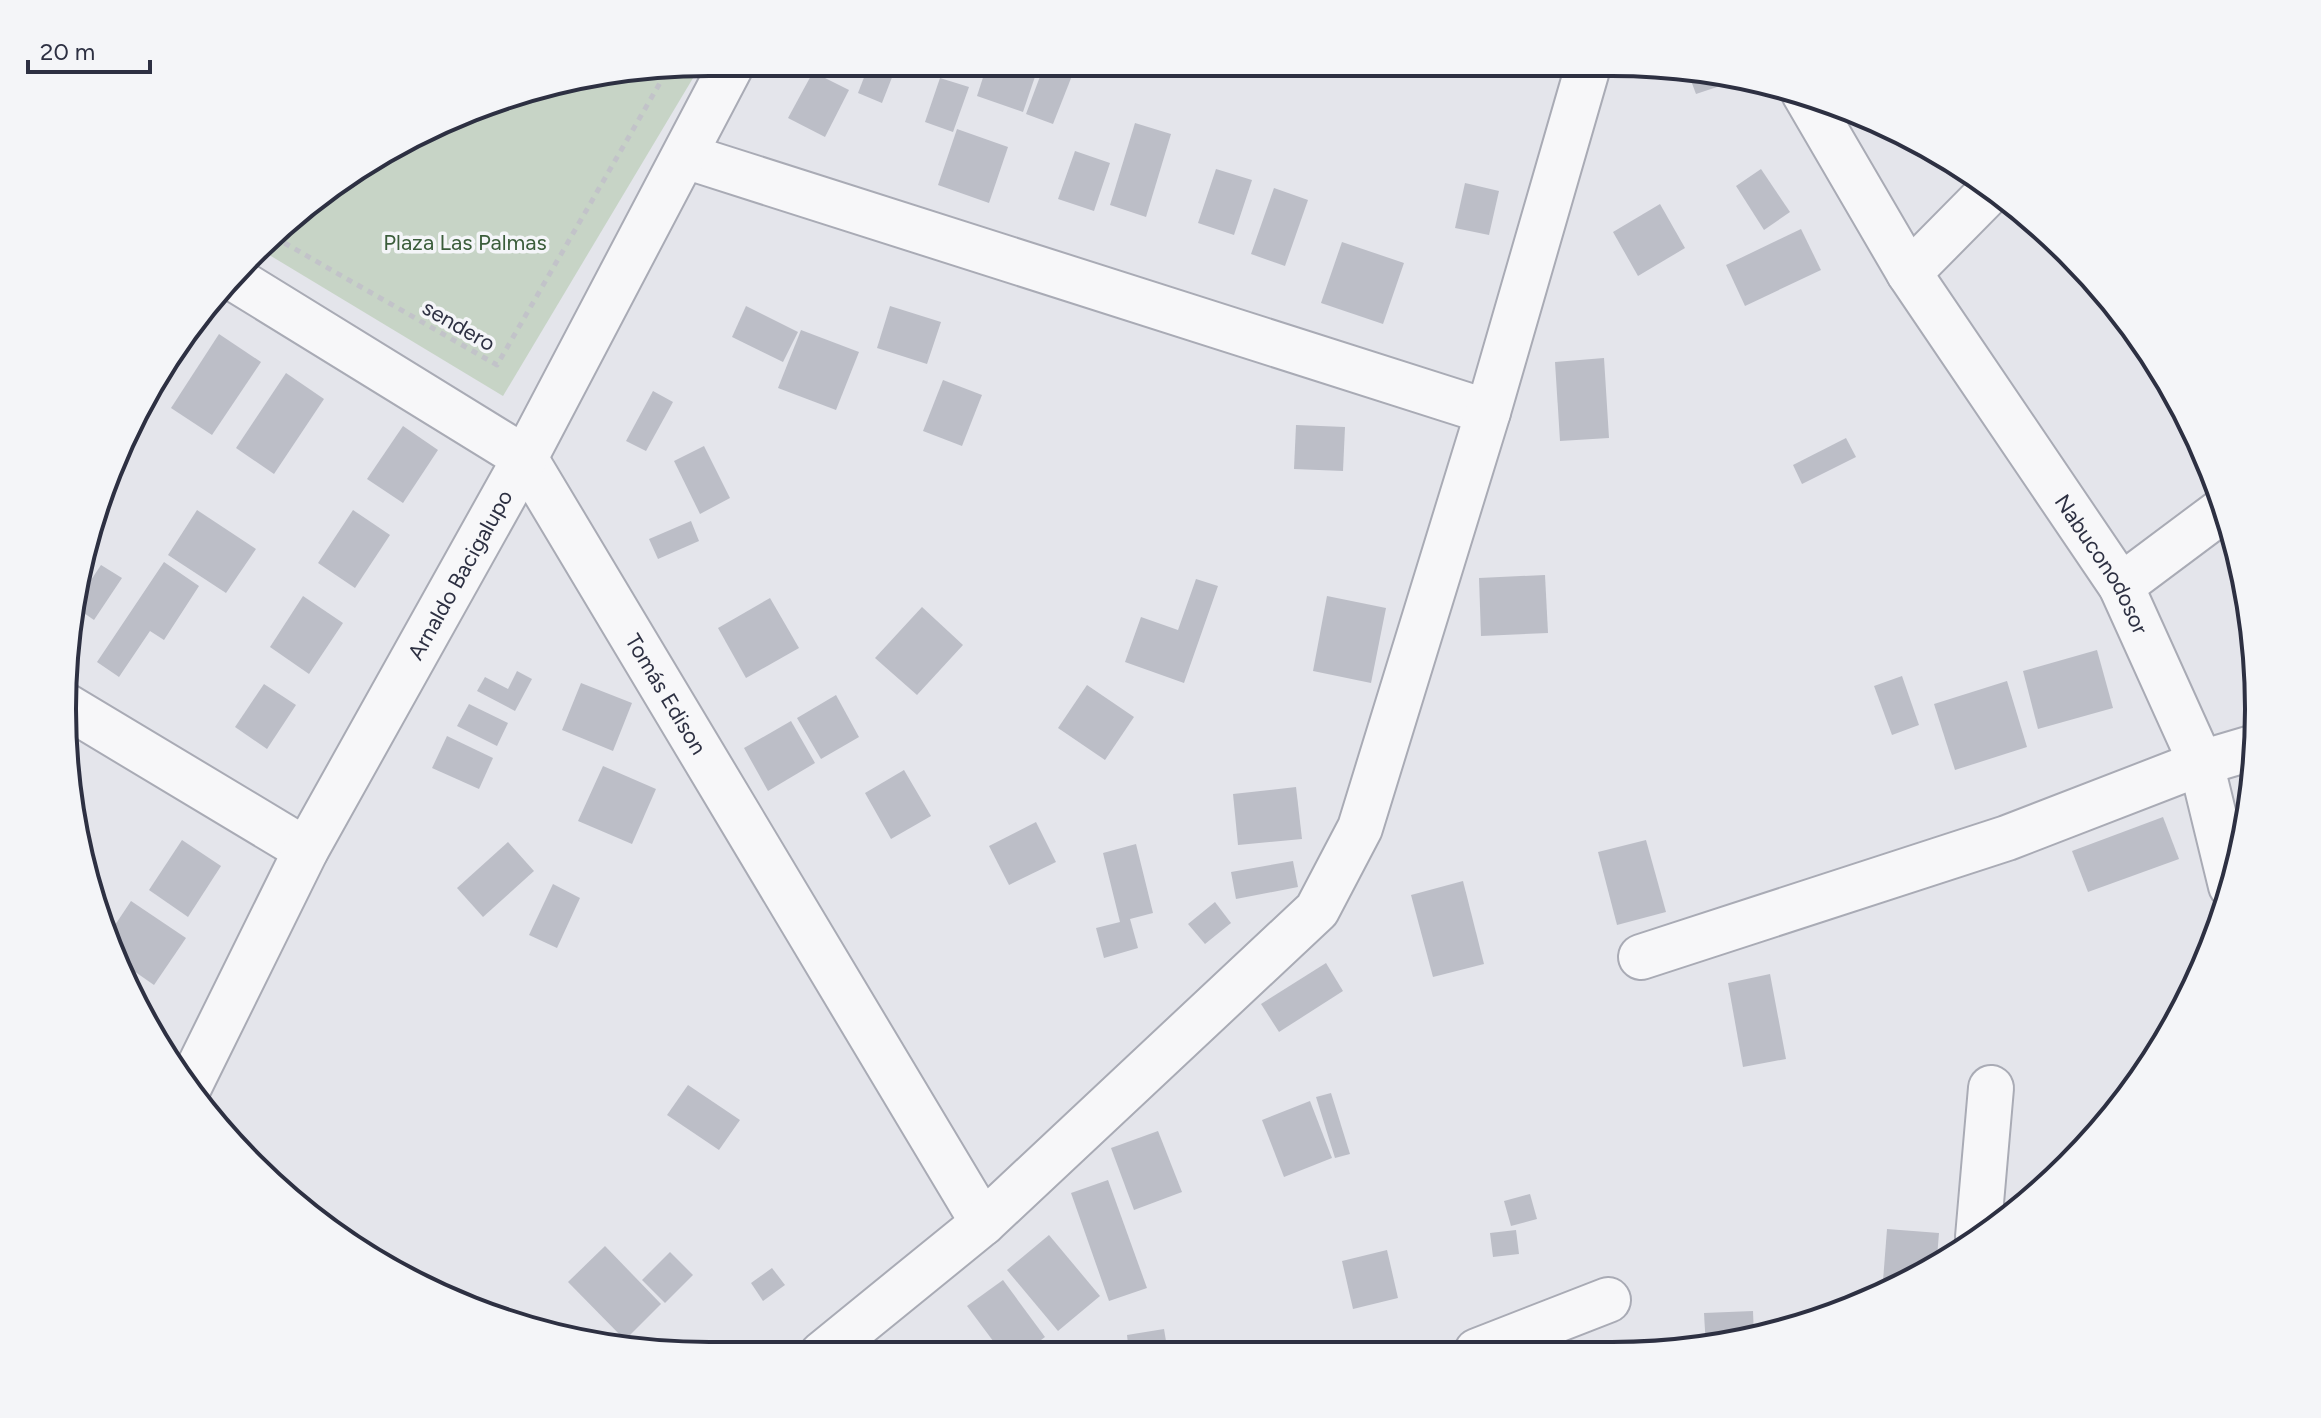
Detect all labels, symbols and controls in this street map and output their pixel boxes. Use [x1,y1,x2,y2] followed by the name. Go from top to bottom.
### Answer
[28,24,150,74] scale bar
[40,37,95,66] text: 20 m
[383,229,547,256] park label: Plaza Las Palmas
[418,294,500,357] street label: sendero
[402,485,519,665] street label: Arnaldo Bacigalupo
[2049,489,2154,639] street label: Nabuconodosor
[619,629,712,759] street label: Tomás Edison

